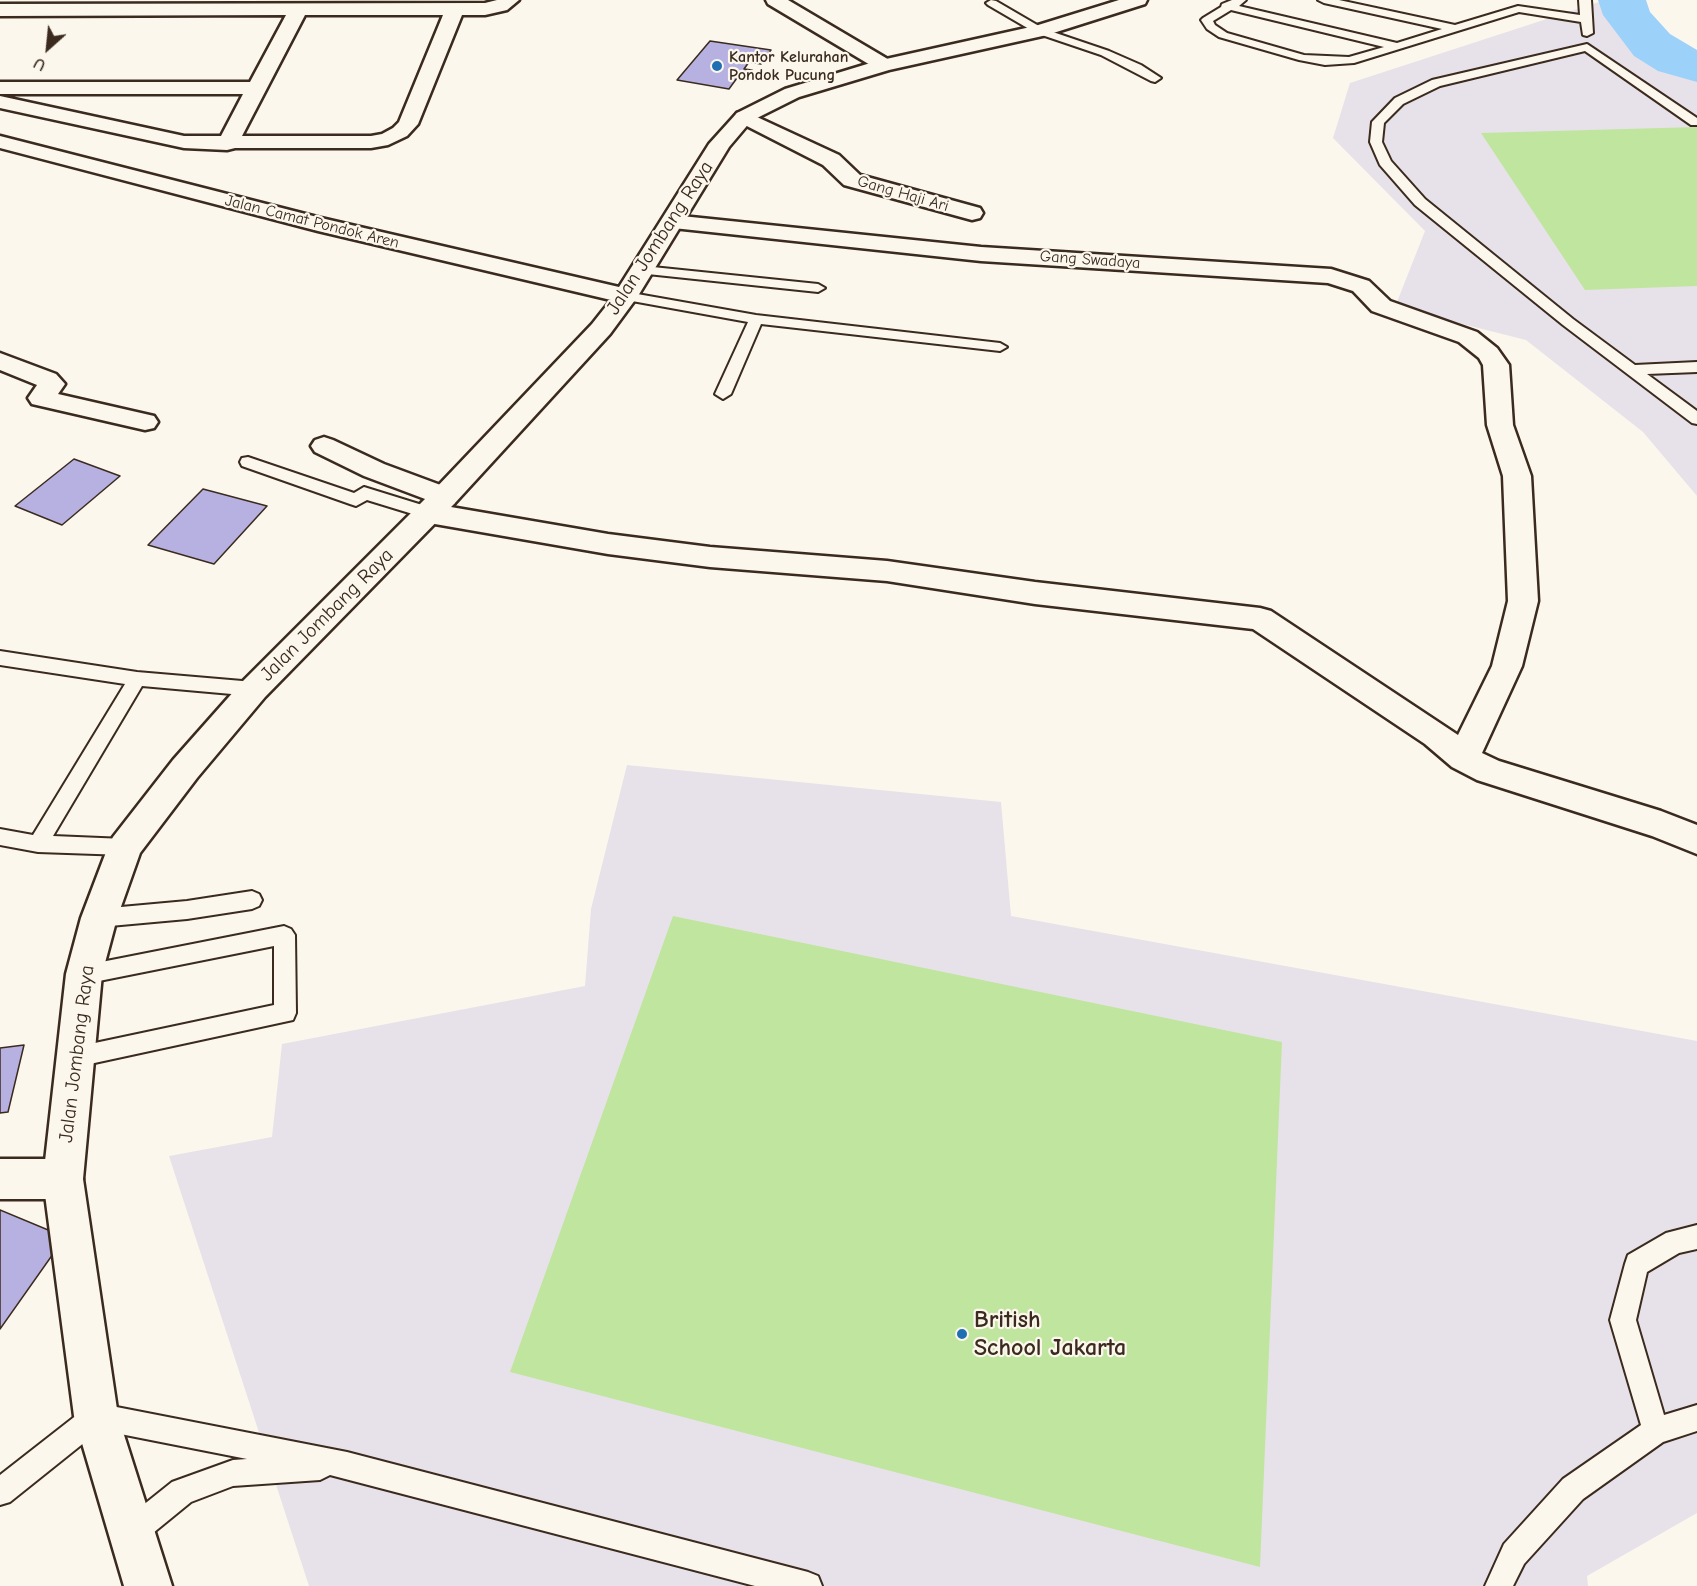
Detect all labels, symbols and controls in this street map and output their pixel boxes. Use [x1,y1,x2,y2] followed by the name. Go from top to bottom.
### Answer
[18,18,78,78] north arrow
[729,47,848,85] place label: Kantor Kelurahan Pondok Pucung
[31,54,49,74] text: U
[710,59,724,73] marker: Kantor Kelurahan Pondok Pucung
[601,157,719,319] street label: Jalan Jombang Raya
[855,172,951,216] street label: Gang Haji Ari
[223,191,401,253] street label: Jalan Camat Pondok Aren
[1039,247,1141,273] street label: Gang Swadaya
[255,543,399,687] street label: Jalan Jombang Raya
[54,964,100,1144] street label: Jalan Jombang Raya
[974,1306,1126,1362] place label: British School Jakarta
[955,1327,969,1341] marker: British School Jakarta

